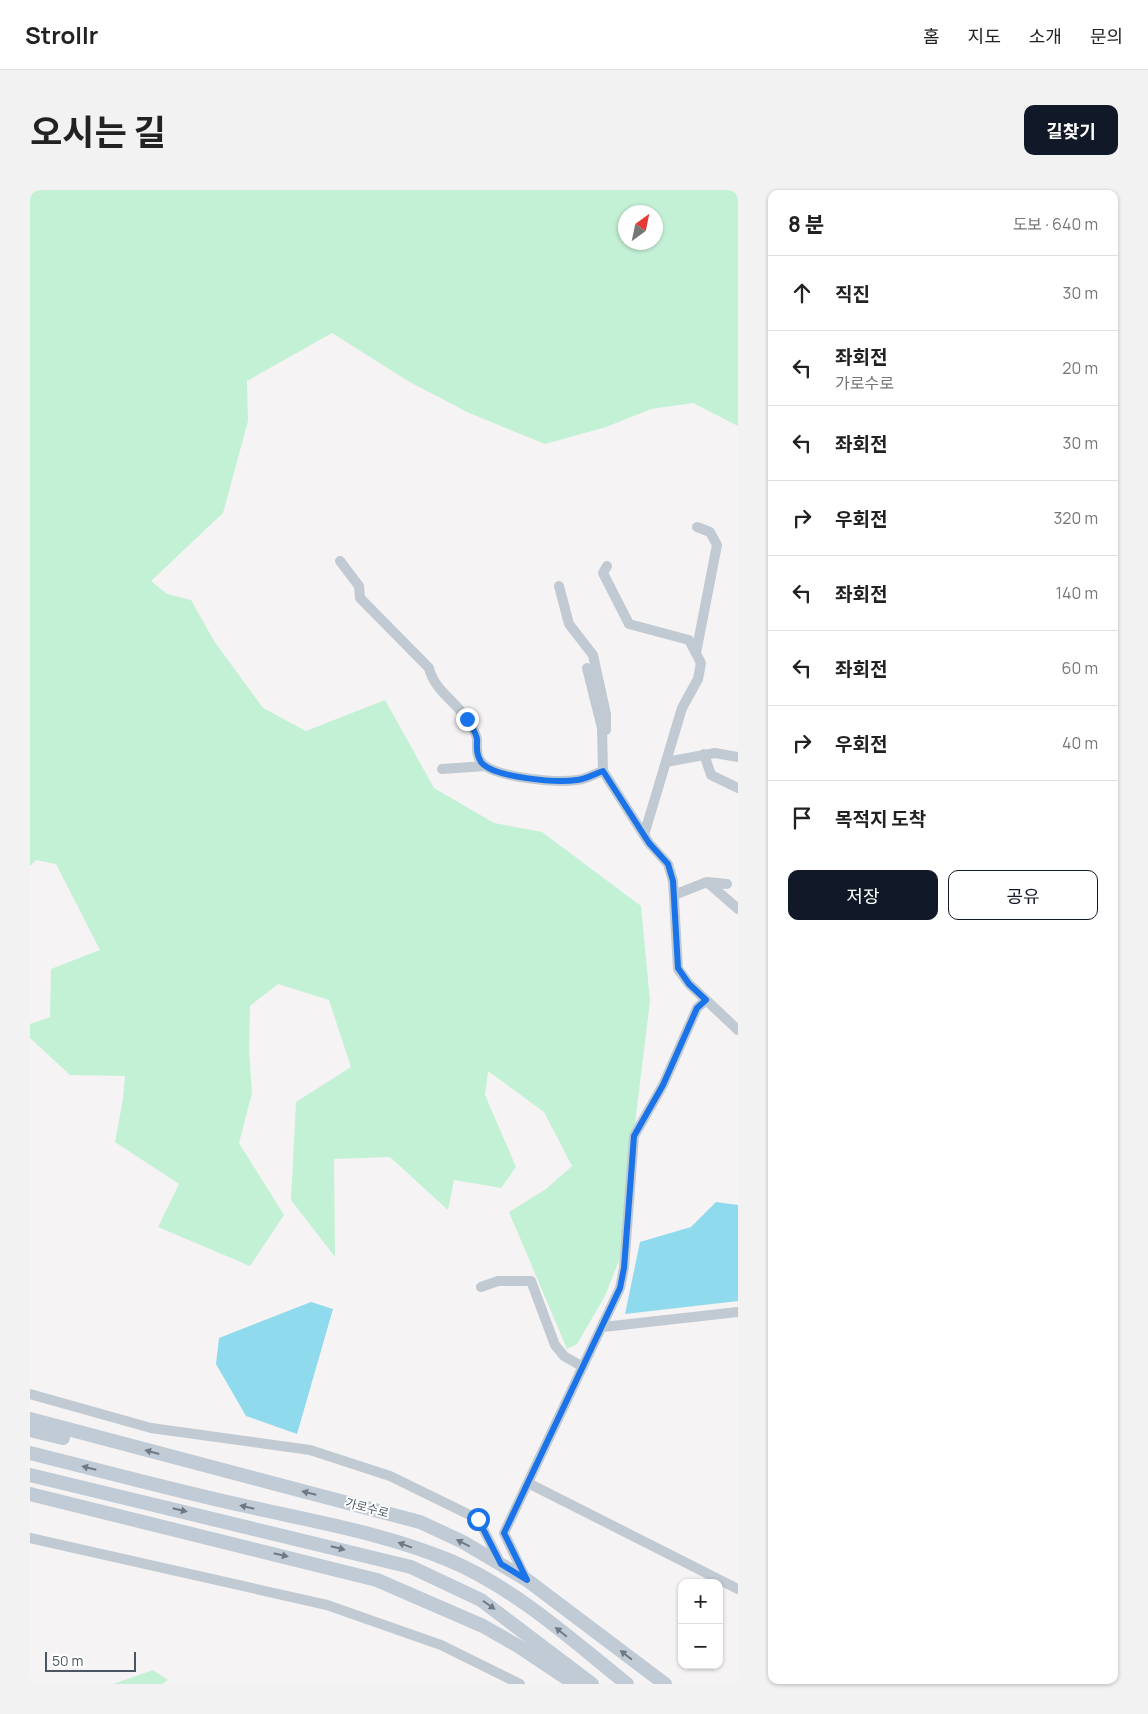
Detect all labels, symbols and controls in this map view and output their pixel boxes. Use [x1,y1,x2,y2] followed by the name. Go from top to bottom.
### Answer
[25,18,98,51] text: Strollr
[923,24,940,48] text: 홈
[968,24,1001,48] text: 지도
[1029,24,1062,48] text: 소개
[1090,24,1123,48] text: 문의
[1024,105,1118,155] button: 길찾기
[30,108,166,156] text: 오시는 길
[618,205,663,250] north arrow
[788,210,824,238] text: 8 분
[1013,213,1098,235] text: 도보 · 640 m
[788,279,816,307] icon: ahead
[835,281,870,307] text: 직진
[1063,282,1098,304] text: 30 m
[835,344,887,370] text: 좌회전
[788,354,816,382] icon: left
[1062,357,1098,379] text: 20 m
[835,372,894,394] text: 가로수로
[788,429,816,457] icon: left
[835,431,887,457] text: 좌회전
[1063,432,1098,454] text: 30 m
[788,504,816,532] icon: right
[835,506,887,532] text: 우회전
[1054,507,1098,529] text: 320 m
[788,579,816,607] icon: left
[835,581,887,607] text: 좌회전
[1056,582,1098,604] text: 140 m
[788,654,816,682] icon: left
[835,656,887,682] text: 좌회전
[1062,657,1098,679] text: 60 m
[456,708,479,731] route end
[788,729,816,757] icon: right
[835,731,887,757] text: 우회전
[1062,732,1098,754] text: 40 m
[788,804,816,832] icon: arrive
[835,806,926,832] text: 목적지 도착
[788,870,938,920] button: 저장
[948,870,1098,920] button: 공유
[145,1448,160,1456] one-way arrow
[82,1463,97,1471] one-way arrow
[302,1489,317,1497] one-way arrow
[344,1494,391,1521] street label: 가로수로
[239,1502,255,1510] one-way arrow
[172,1506,187,1514] one-way arrow
[467,1508,490,1531] route start
[456,1539,471,1547] one-way arrow
[397,1541,412,1549] one-way arrow
[330,1544,345,1552] one-way arrow
[274,1551,289,1559] one-way arrow
[678,1579,723,1669] map controls
[678,1579,723,1624] button: +
[482,1600,495,1610] one-way arrow
[678,1624,723,1669] button: −
[555,1626,568,1637] one-way arrow
[45,1649,136,1672] scale bar
[620,1649,633,1660] one-way arrow
[52,1651,83,1670] text: 50 m

